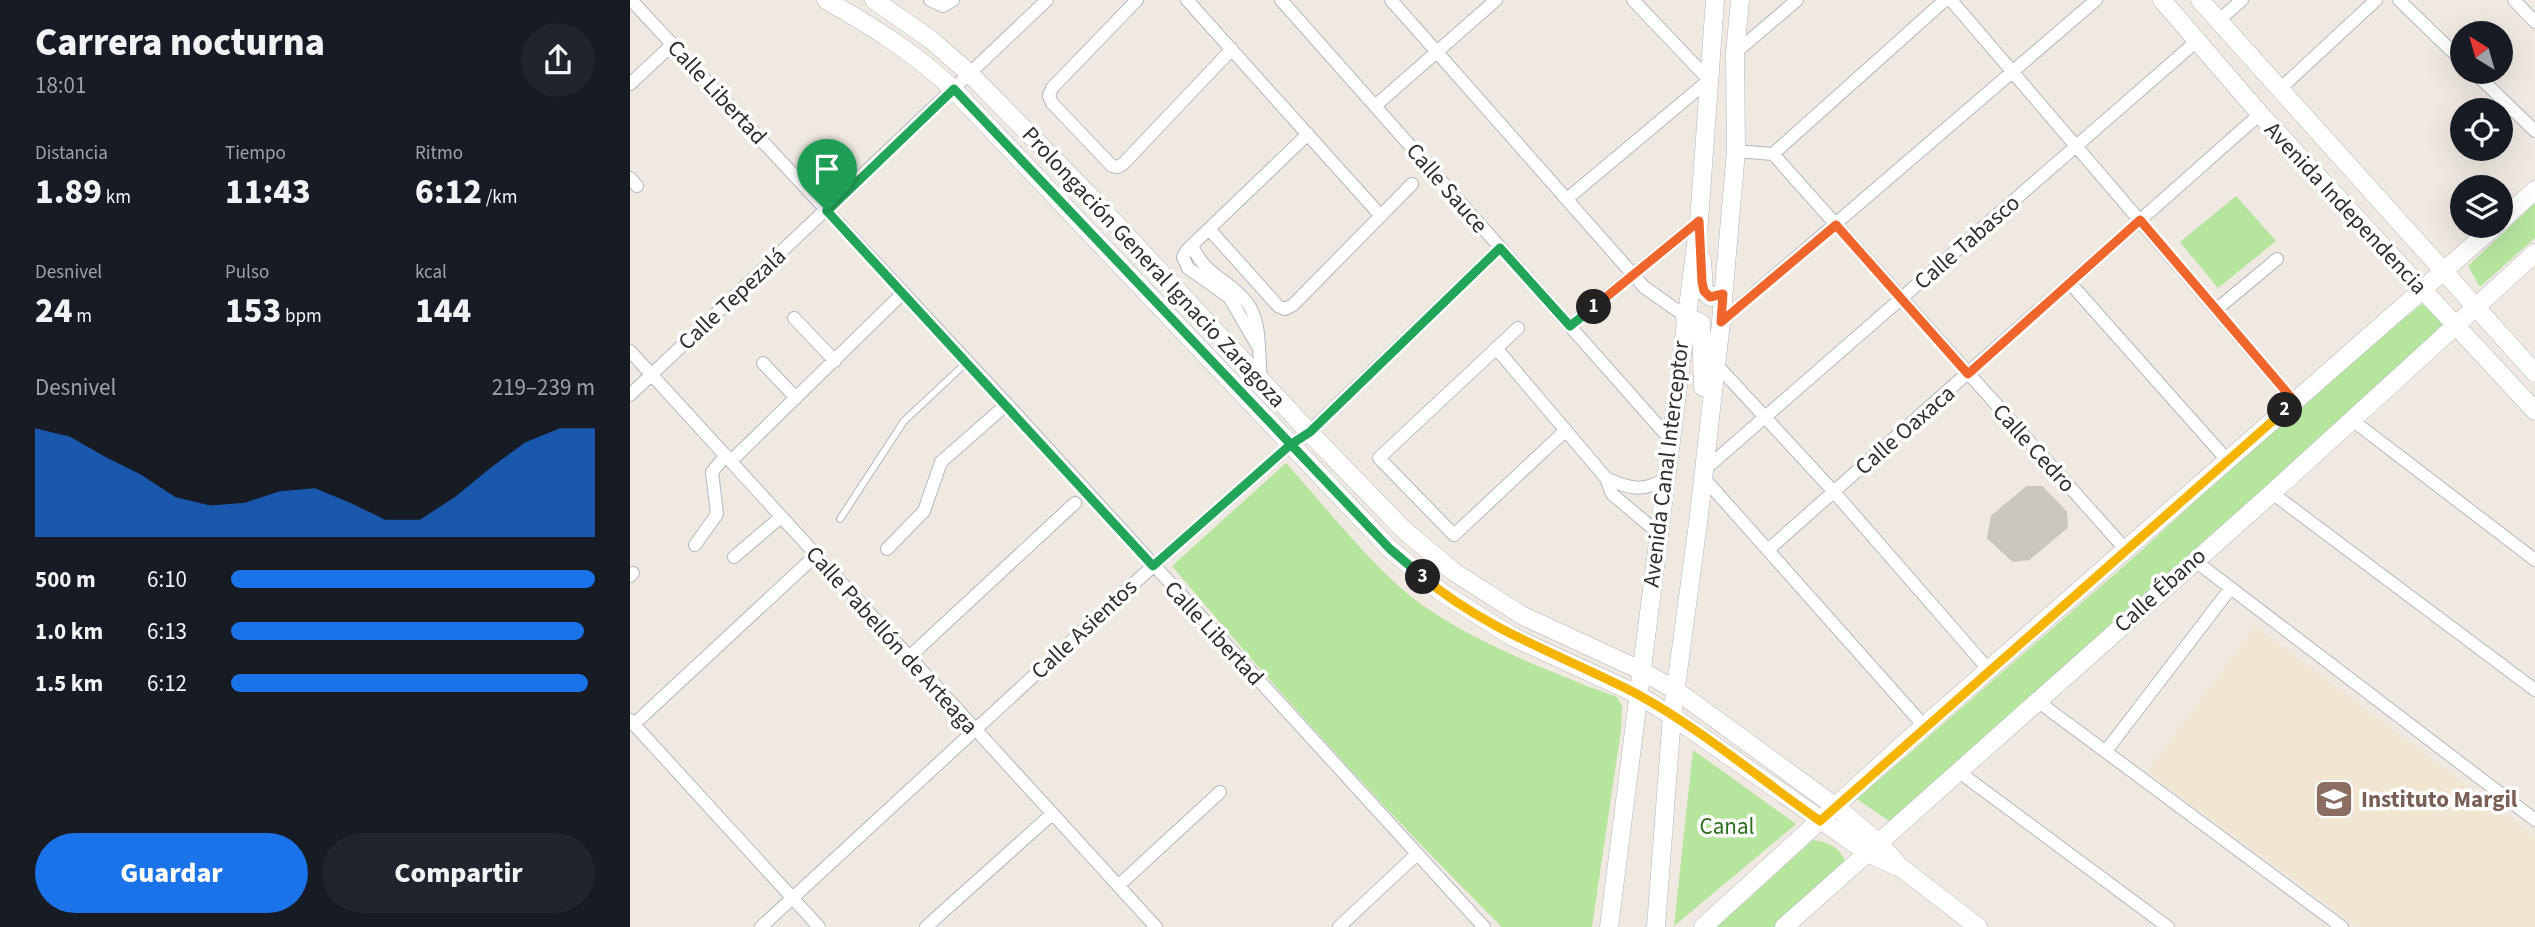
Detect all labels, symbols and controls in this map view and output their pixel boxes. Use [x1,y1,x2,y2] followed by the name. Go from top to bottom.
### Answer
[35,16,325,70] text: Carrera nocturna
[2450,21,2513,84] north arrow
[2450,21,2513,238] map controls
[521,23,595,97] button: share
[660,32,774,152] street label: Calle Libertad
[35,69,86,102] text: 18:01
[2450,98,2513,161] button: locate
[2257,114,2435,302] street label: Avenida Independencia
[1014,119,1294,415] street label: Prolongación General Ignacio Zaragoza
[1398,136,1496,240] street label: Calle Sauce
[797,139,857,211] pin
[35,140,108,167] text: Distancia
[225,140,286,167] text: Tiempo
[415,140,463,167] text: Ritmo
[808,150,846,188] icon: arrive
[35,167,102,217] text: 1.89
[225,167,311,217] text: 11:43
[415,167,482,217] text: 6:12
[2450,175,2513,238] button: layers
[102,184,131,211] text: km
[482,184,518,211] text: /km
[1907,187,2027,297] street label: Calle Tabasco
[671,240,793,358] street label: Calle Tepezalá
[35,259,102,286] text: Desnivel
[225,259,269,286] text: Pulso
[415,259,447,286] text: kcal
[35,286,72,336] text: 24
[225,286,281,336] text: 153
[415,286,471,336] text: 144
[1576,290,1612,324] pin: 1
[1588,293,1599,320] text: 1
[72,303,92,330] text: m
[281,303,322,330] text: bpm
[1635,338,1698,589] street label: Avenida Canal Interceptor
[35,371,116,404] text: Desnivel
[492,371,595,404] text: 219–239 m
[1848,377,1962,483] street label: Calle Oaxaca
[2268,392,2302,428] pin: 2
[1985,396,2083,500] street label: Calle Cedro
[2279,396,2290,423] text: 2
[798,538,986,742] street label: Calle Pabellón de Arteaga
[2107,540,2213,640] street label: Calle Ébano
[1406,560,1440,594] pin: 3
[35,563,96,596] text: 500 m
[147,563,187,596] text: 6:10
[1417,563,1428,590] text: 3
[1024,571,1144,687] street label: Calle Asientos
[1157,573,1271,693] street label: Calle Libertad
[35,615,103,648] text: 1.0 km
[147,615,187,648] text: 6:13
[35,667,103,700] text: 1.5 km
[147,667,187,700] text: 6:12
[2313,778,2355,820] school or university icon: Instituto Margil
[2361,783,2518,816] place label: Instituto Margil
[1700,810,1754,843] park label: Canal
[35,833,308,913] button: Guardar
[322,833,595,913] button: Compartir

